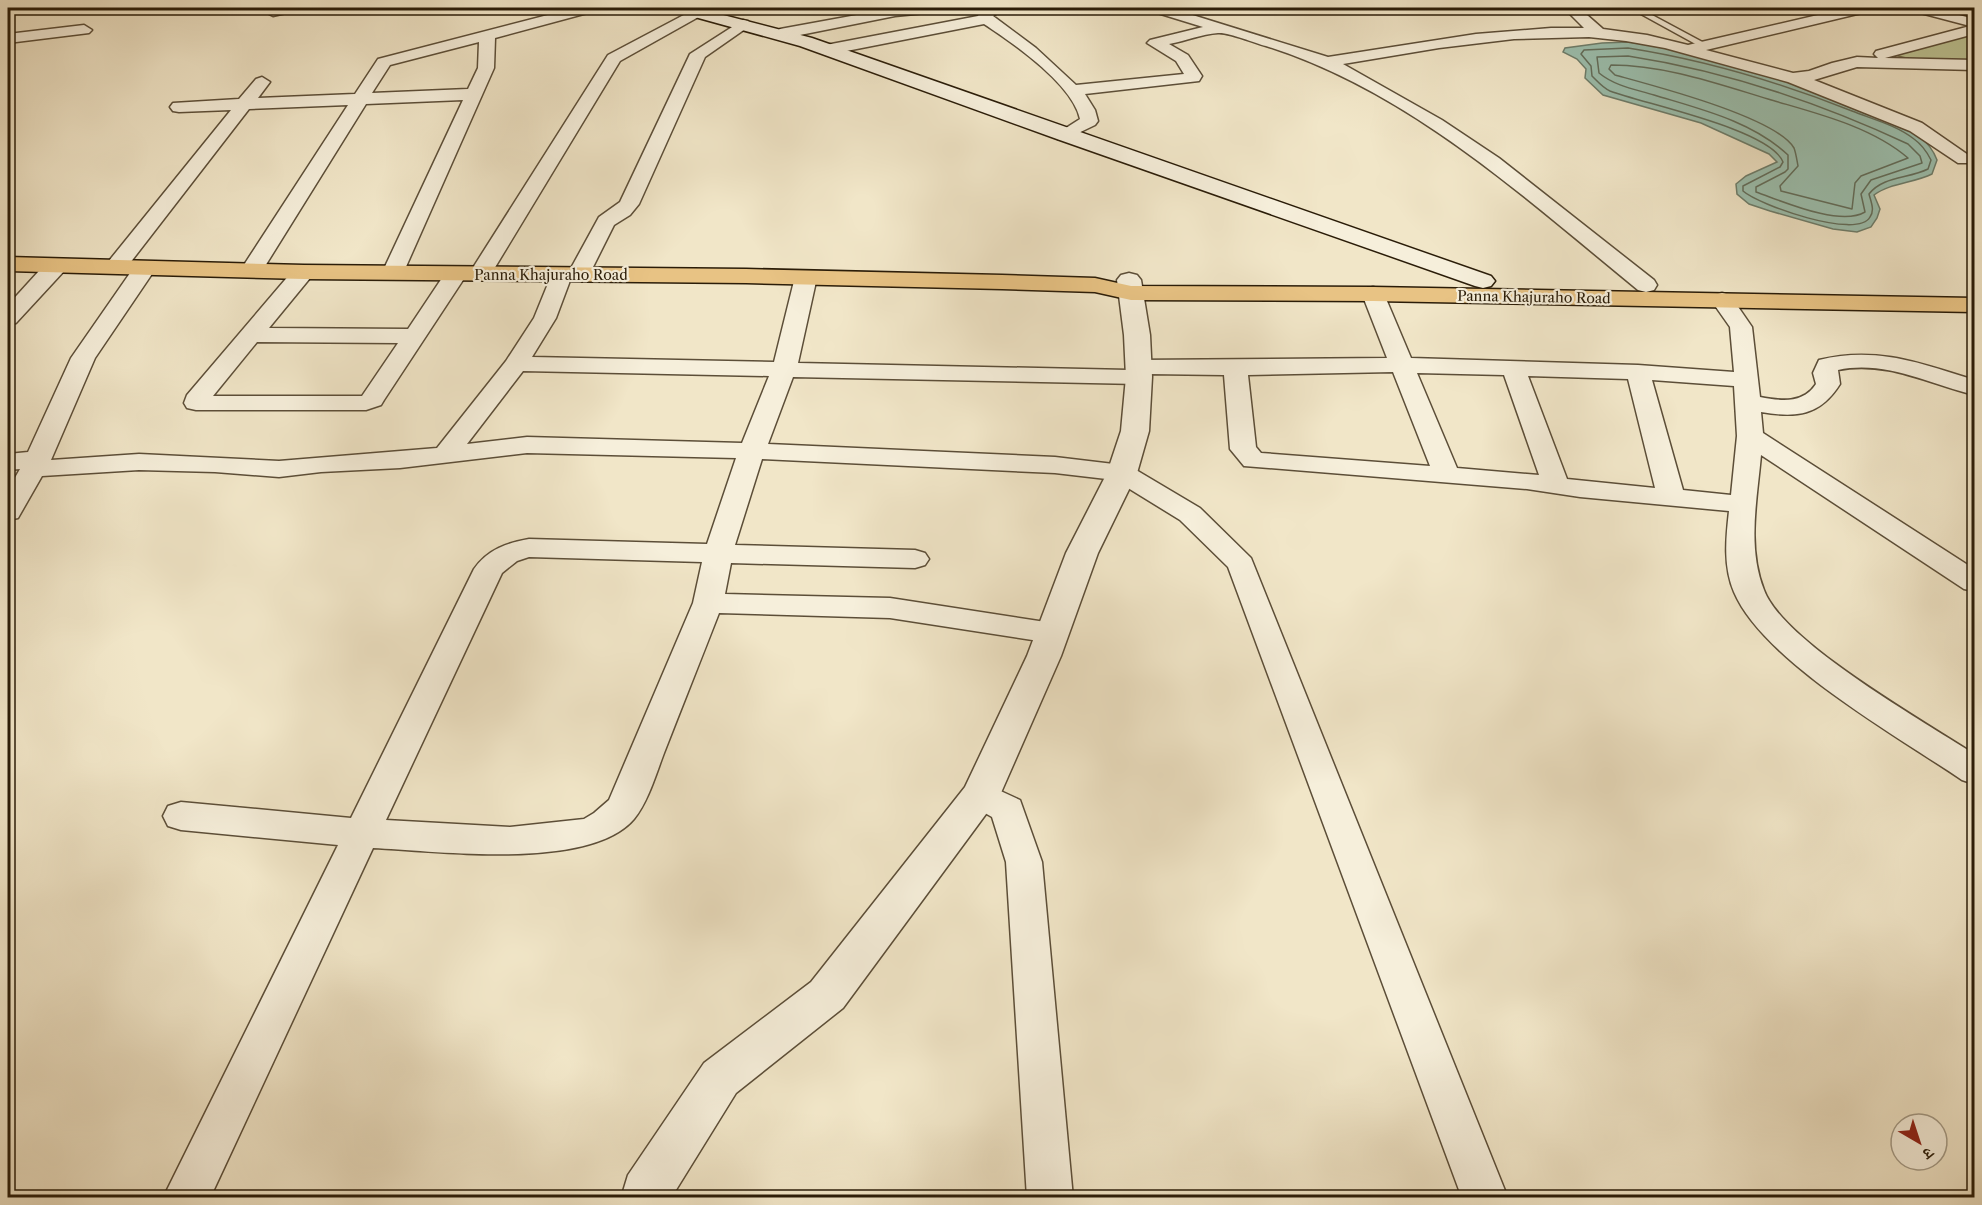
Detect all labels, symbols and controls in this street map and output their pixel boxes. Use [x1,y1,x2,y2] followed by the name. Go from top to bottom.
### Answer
[474,266,628,284] street label: Panna Khajuraho Road
[1457,287,1611,307] street label: Panna Khajuraho Road
[1889,1112,1949,1172] north arrow
[1918,1143,1939,1165] text: उ

